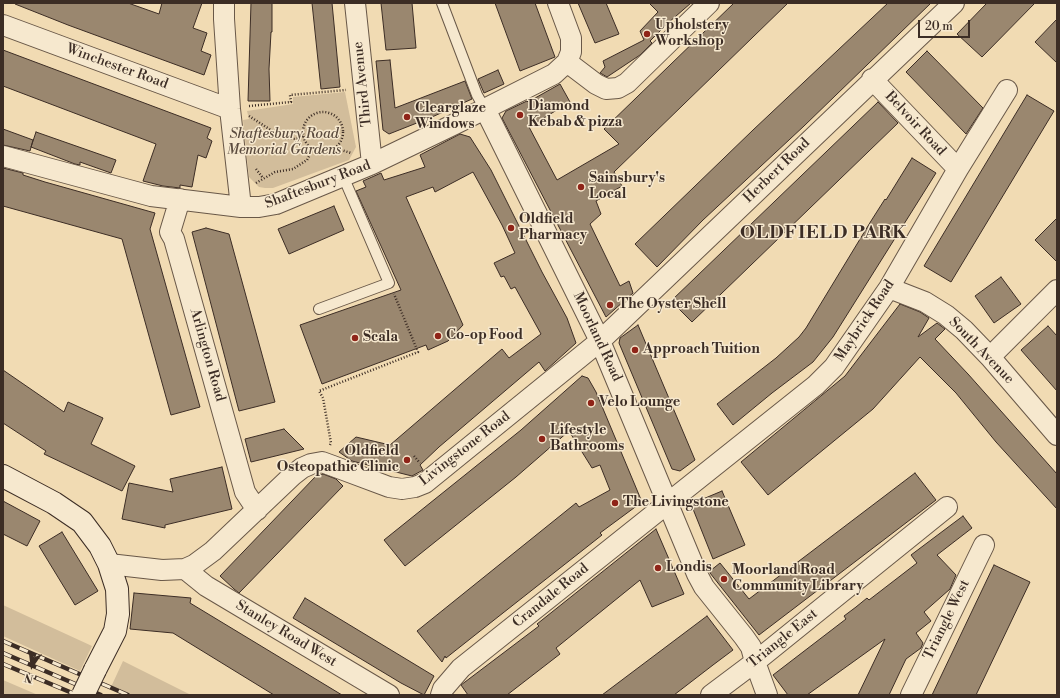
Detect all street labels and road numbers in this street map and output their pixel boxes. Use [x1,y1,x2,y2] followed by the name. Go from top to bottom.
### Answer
[64,41,170,93] street label: Winchester Road
[350,41,376,127] street label: Third Avenue
[881,88,949,160] street label: Belvoir Road
[740,135,814,207] street label: Herbert Road
[263,157,373,213] street label: Shaftesbury Road
[832,277,898,365] street label: Maybrick Road
[569,290,625,384] street label: Moorland Road
[186,306,228,404] street label: Arlington Road
[945,314,1017,388] street label: South Avenue
[416,408,514,490] street label: Livingstone Road
[510,560,592,632] street label: Crandale Road
[920,577,974,663] street label: Triangle West
[232,597,340,671] street label: Stanley Road West
[745,606,821,672] street label: Triangle East

